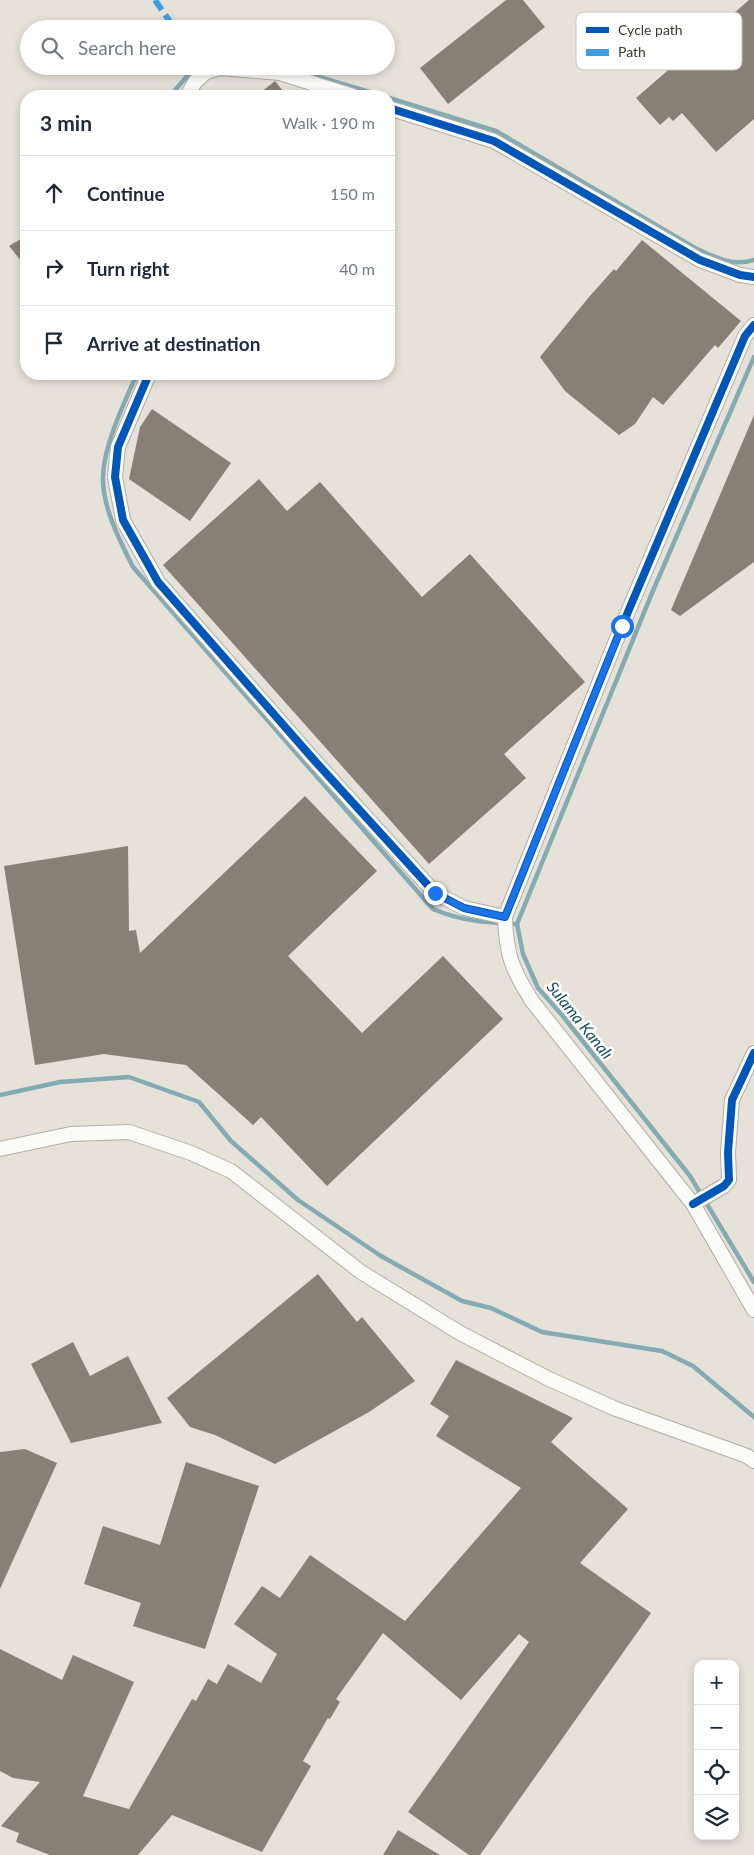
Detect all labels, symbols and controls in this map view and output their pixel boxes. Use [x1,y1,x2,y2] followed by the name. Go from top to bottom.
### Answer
[576,12,742,70] legend
[20,20,395,75] search box
[618,21,683,38] text: Cycle path
[38,34,66,62] icon: search
[78,36,176,59] text: Search here
[618,43,646,60] text: Path
[40,110,92,135] text: 3 min
[282,113,375,132] text: Walk · 190 m
[40,179,68,207] icon: ahead
[87,182,165,205] text: Continue
[330,184,375,203] text: 150 m
[40,254,68,282] icon: right
[87,257,169,280] text: Turn right
[339,259,375,278] text: 40 m
[40,329,68,357] icon: arrive
[87,332,260,355] text: Arrive at destination
[611,615,634,638] route start
[424,882,447,905] route end
[543,977,617,1062] water label: Sulama Kanalı
[694,1660,739,1840] map controls
[694,1660,739,1705] button: +
[694,1705,739,1750] button: −
[694,1750,739,1795] button: locate
[694,1795,739,1840] button: layers

